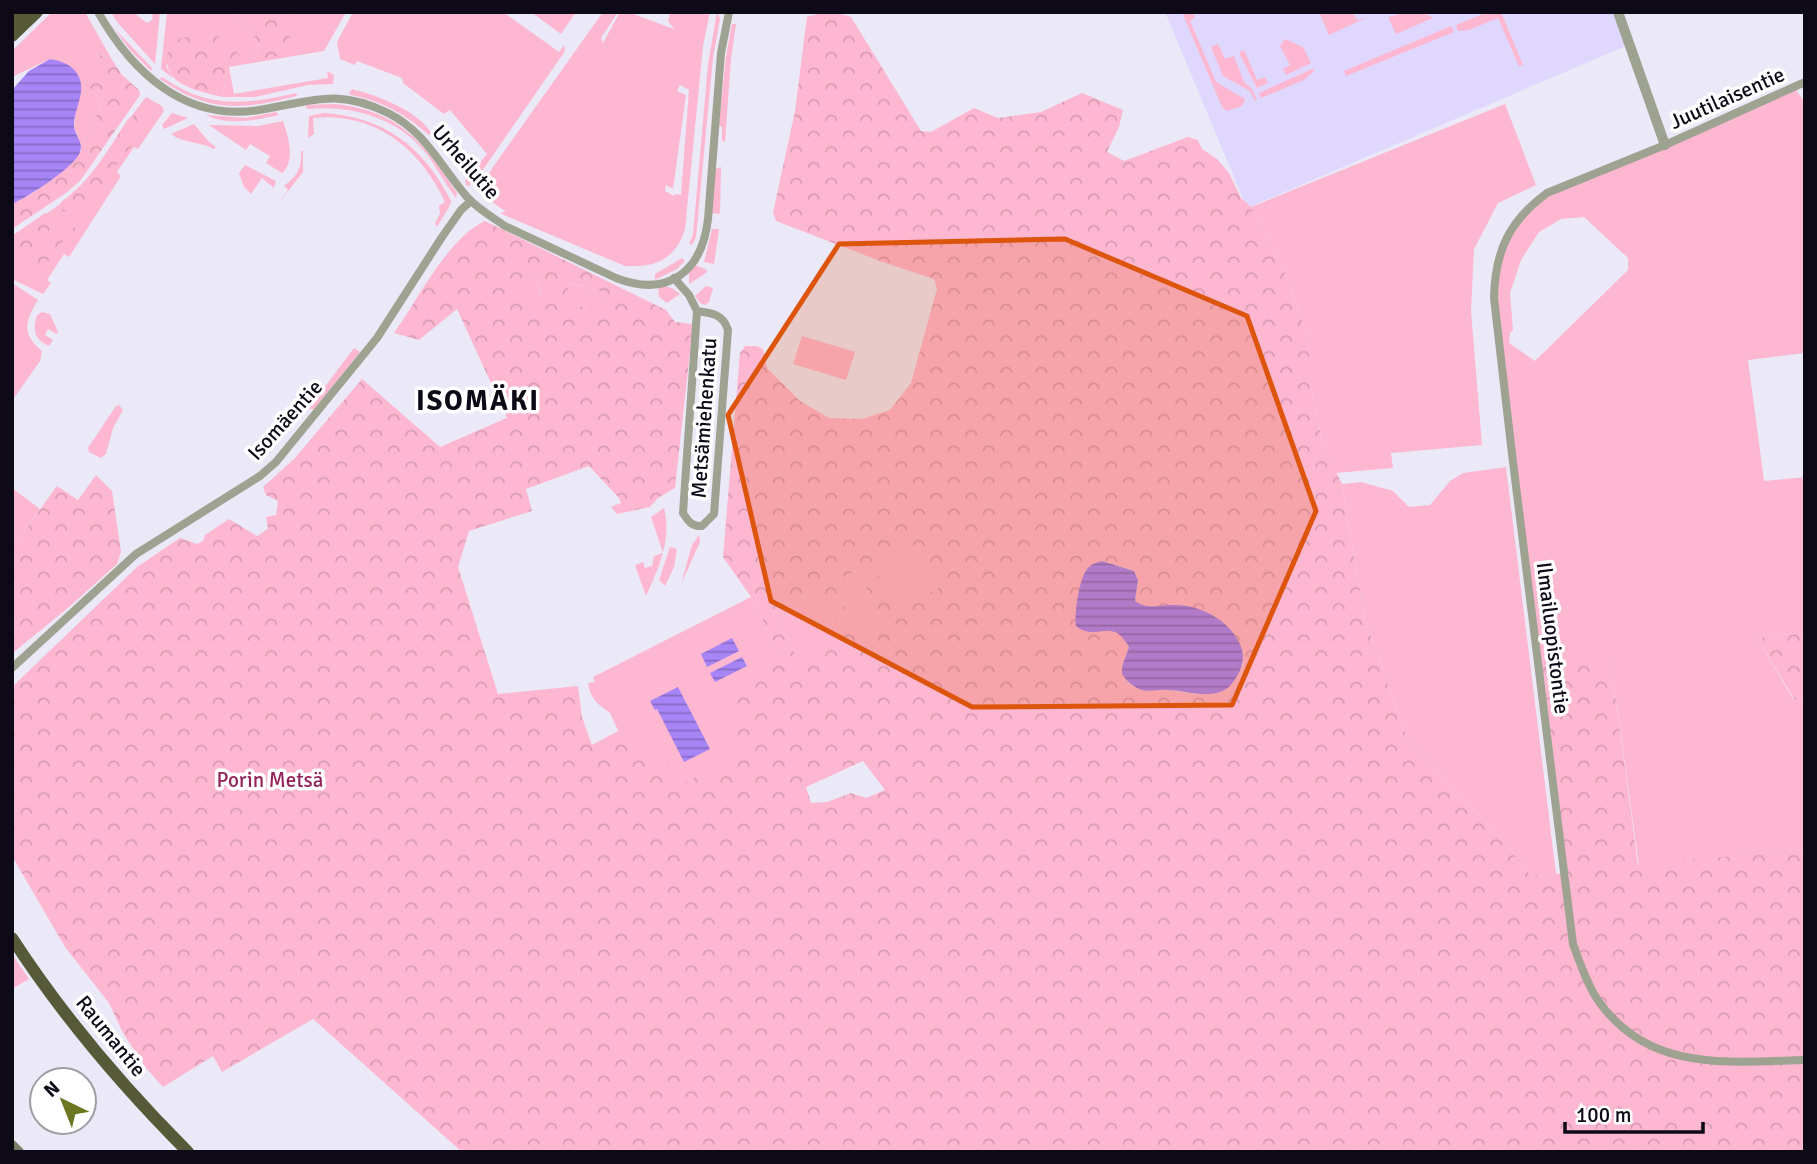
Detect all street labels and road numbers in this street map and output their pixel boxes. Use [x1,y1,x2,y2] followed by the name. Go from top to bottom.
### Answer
[1666,61,1788,135] street label: Juutilaisentie
[426,119,506,205] street label: Urheilutie
[685,337,723,499] street label: Metsämiehenkatu
[242,374,328,466] street label: Isomäentie
[1531,560,1575,716] street label: Ilmailuopistontie
[70,990,152,1082] street label: Raumantie

